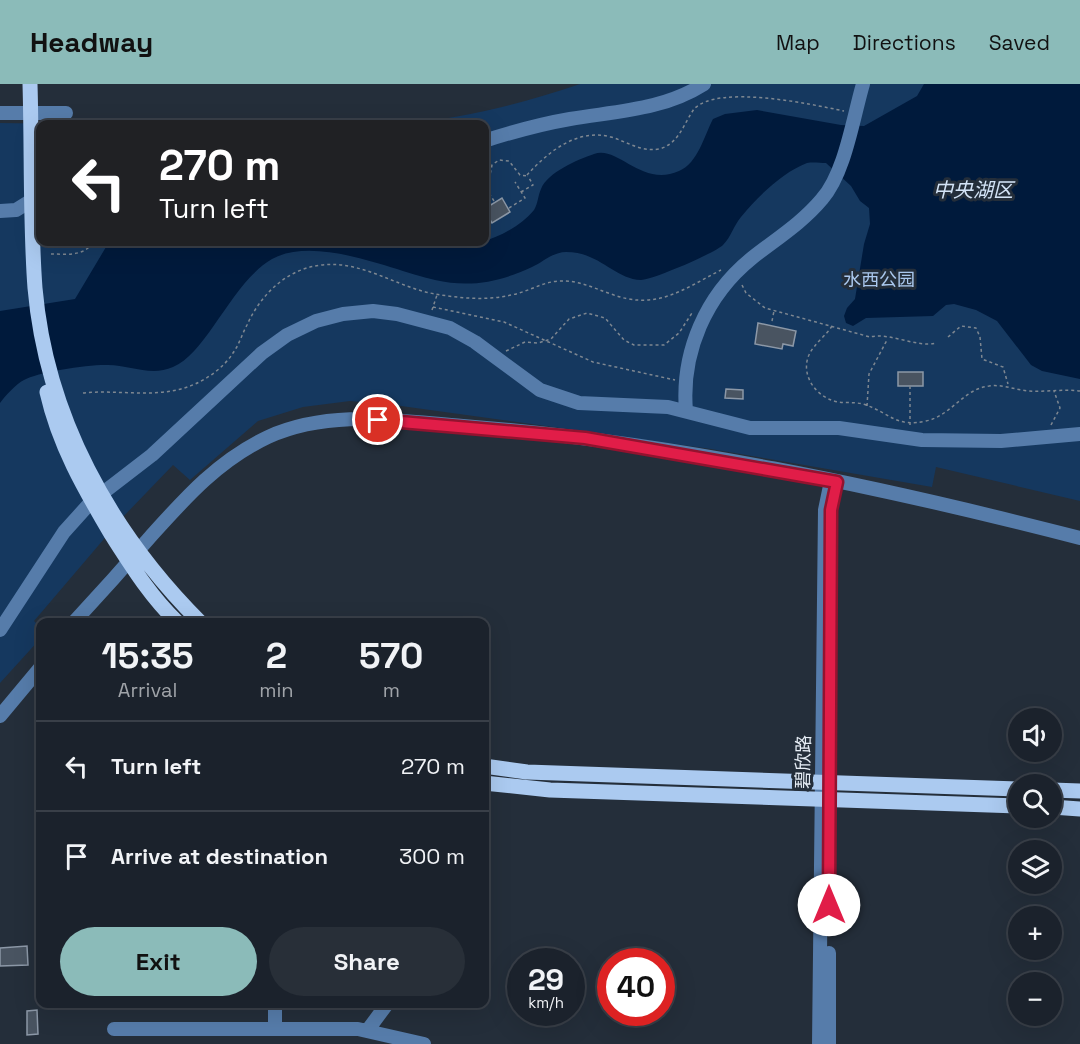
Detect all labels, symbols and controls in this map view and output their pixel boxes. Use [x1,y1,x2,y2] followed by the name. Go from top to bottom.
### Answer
[30,24,153,60] text: Headway
[776,29,820,56] text: Map
[853,29,956,56] text: Directions
[989,29,1050,56] text: Saved
[159,139,280,192] text: 270 m
[60,144,138,222] icon: left
[933,177,1016,203] water label: 中央湖区
[159,191,269,226] text: Turn left
[843,268,915,291] park label: 水西公园
[352,394,403,445] pin
[361,403,394,436] icon: arrive
[102,633,194,679] text: 15:35
[266,633,287,679] text: 2
[359,633,423,679] text: 570
[118,677,177,703] text: Arrival
[259,677,294,703] text: min
[383,677,400,703] text: m
[1008,708,1062,1026] map controls
[1008,708,1062,762] button: sound
[791,735,815,789] street label: 碧欣路
[60,750,93,783] icon: left
[111,752,201,780] text: Turn left
[401,752,465,780] text: 270 m
[1008,774,1062,828] button: search
[60,840,93,873] icon: arrive
[1008,840,1062,894] button: layers
[111,842,328,870] text: Arrive at destination
[399,842,465,870] text: 300 m
[797,873,861,937] position arrow
[1008,906,1062,960] button: +
[60,927,257,996] button: Exit
[269,927,465,996] button: Share
[597,948,675,1026] speed limit sign: 40
[528,960,564,999] text: 29
[1008,972,1062,1026] button: −
[528,993,564,1012] text: km/h

